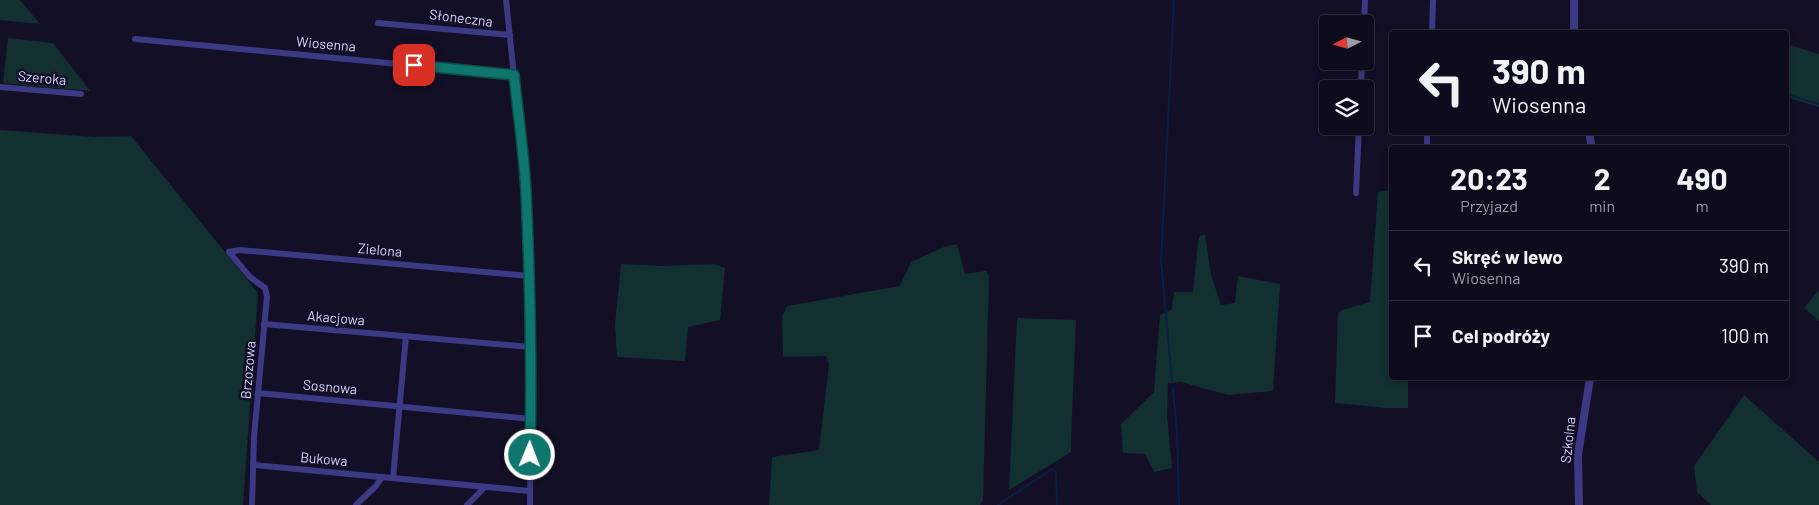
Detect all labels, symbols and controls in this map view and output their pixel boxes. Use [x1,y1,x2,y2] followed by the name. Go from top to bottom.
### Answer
[428,5,494,30] street label: Słoneczna
[1319,15,1374,70] north arrow
[1319,15,1374,135] map controls
[295,32,357,55] street label: Wiosenna
[393,44,435,86] pin
[1492,49,1586,91] text: 390 m
[1409,50,1474,115] icon: left
[400,51,428,79] icon: arrive
[17,67,67,88] street label: Szeroka
[1319,80,1374,135] button: layers
[1492,91,1586,117] text: Wiosenna
[1450,160,1528,196] text: 20:23
[1594,160,1611,196] text: 2
[1676,160,1728,196] text: 490
[1460,196,1518,215] text: Przyjazd
[1589,196,1615,215] text: min
[1695,196,1709,215] text: m
[357,239,403,260] street label: Zielona
[1452,245,1563,268] text: Skręć w lewo
[1409,252,1437,280] icon: left
[1719,254,1769,277] text: 390 m
[1452,268,1521,287] text: Wiosenna
[307,307,366,328] street label: Akacjowa
[1409,322,1437,350] icon: arrive
[1452,324,1550,347] text: Cel podróży
[1721,324,1769,347] text: 100 m
[236,340,259,400] street label: Brzozowa
[302,376,358,397] street label: Sosnowa
[1557,416,1578,464] street label: Szkolna
[503,428,555,480] position arrow
[300,448,348,469] street label: Bukowa

